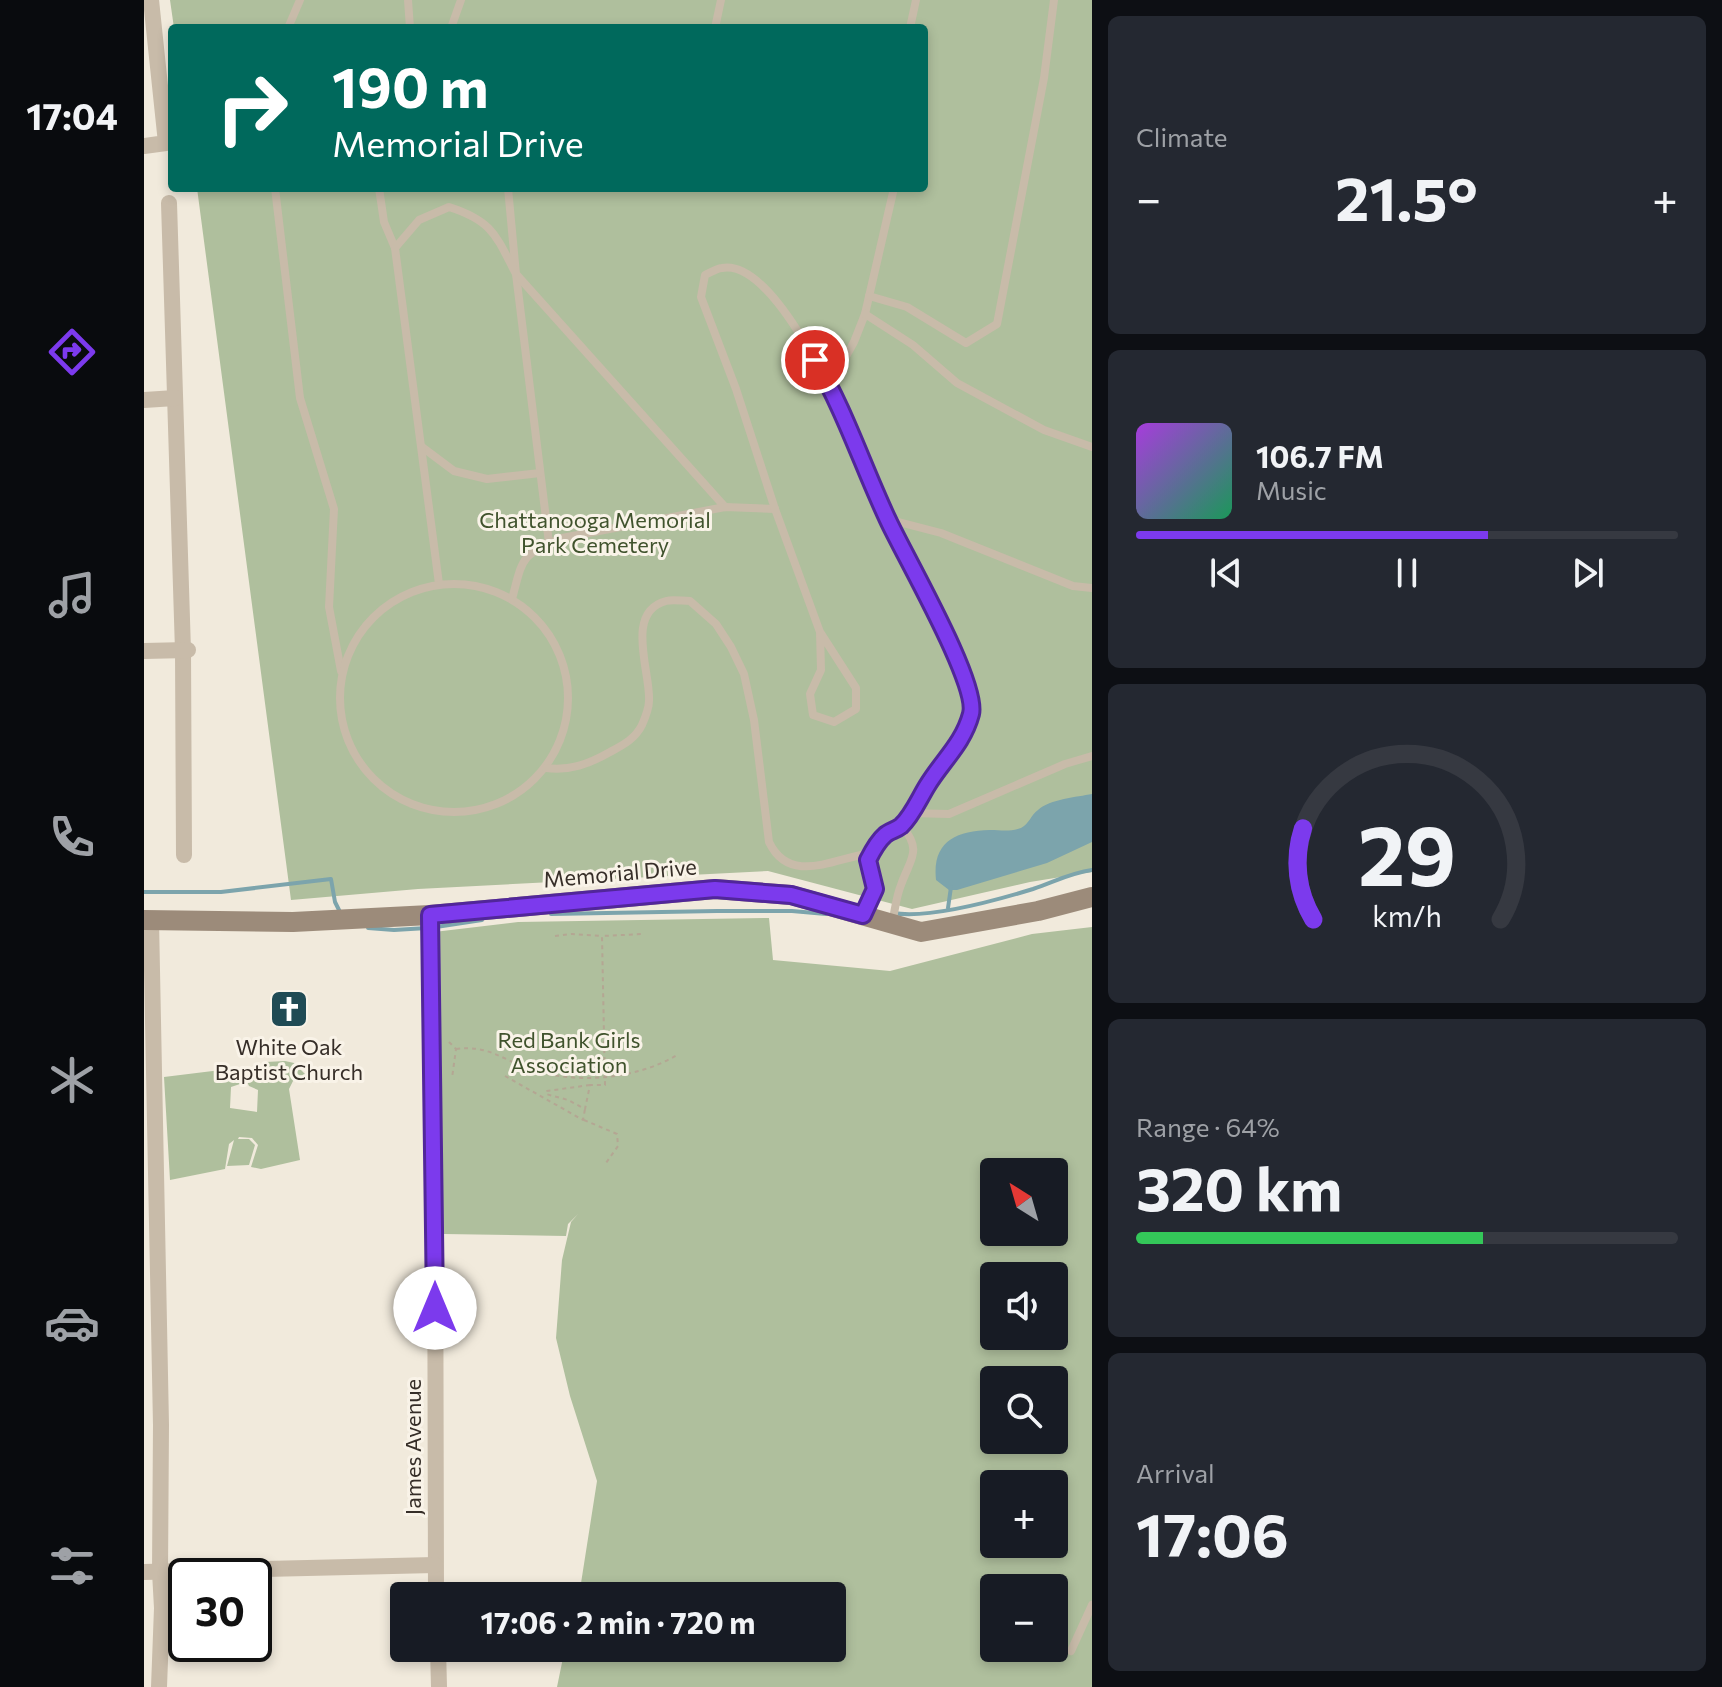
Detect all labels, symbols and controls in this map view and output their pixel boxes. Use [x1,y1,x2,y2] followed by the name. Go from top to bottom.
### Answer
[332,51,489,120] text: 190 m
[200,56,304,160] icon: right
[26,93,118,137] text: 17:04
[332,120,584,164] text: Memorial Drive
[1136,121,1228,152] text: Climate
[1335,160,1478,233] text: 21.5°
[1136,170,1161,224] text: −
[1652,170,1678,224] text: +
[44,324,100,380] icon: directions
[781,326,849,394] pin
[793,338,837,382] icon: arrive
[1256,437,1384,474] text: 106.7 FM
[1256,474,1327,505] text: Music
[479,506,711,558] park label: Chattanooga Memorial Park Cemetery
[1204,551,1248,595] icon: previous
[1385,551,1429,595] icon: pause
[1566,551,1610,595] icon: next
[44,567,100,623] icon: music
[1358,800,1456,902] text: 29
[44,809,100,865] icon: phone
[542,852,698,893] street label: Memorial Drive
[1372,898,1442,933] text: km/h
[268,988,310,1030] church icon: White Oak Baptist Church
[497,1026,641,1078] park label: Red Bank Girls Association
[215,1033,363,1085] place label: White Oak Baptist Church
[44,1052,100,1108] icon: climate
[1136,1111,1280,1142] text: Range · 64%
[1136,1150,1342,1223] text: 320 km
[980,1158,1068,1246] north arrow
[980,1158,1068,1662] map controls
[980,1262,1068,1350] button: sound
[393,1266,477,1350] position arrow
[44,1295,100,1351] icon: car
[980,1366,1068,1454] button: search
[399,1379,426,1515] street label: James Avenue
[1136,1457,1215,1488] text: Arrival
[980,1470,1068,1558] button: +
[1136,1496,1289,1569] text: 17:06
[44,1538,100,1594] icon: filters
[168,1558,272,1662] speed limit sign: 30
[980,1574,1068,1662] button: −
[480,1603,756,1640] text: 17:06 · 2 min · 720 m

